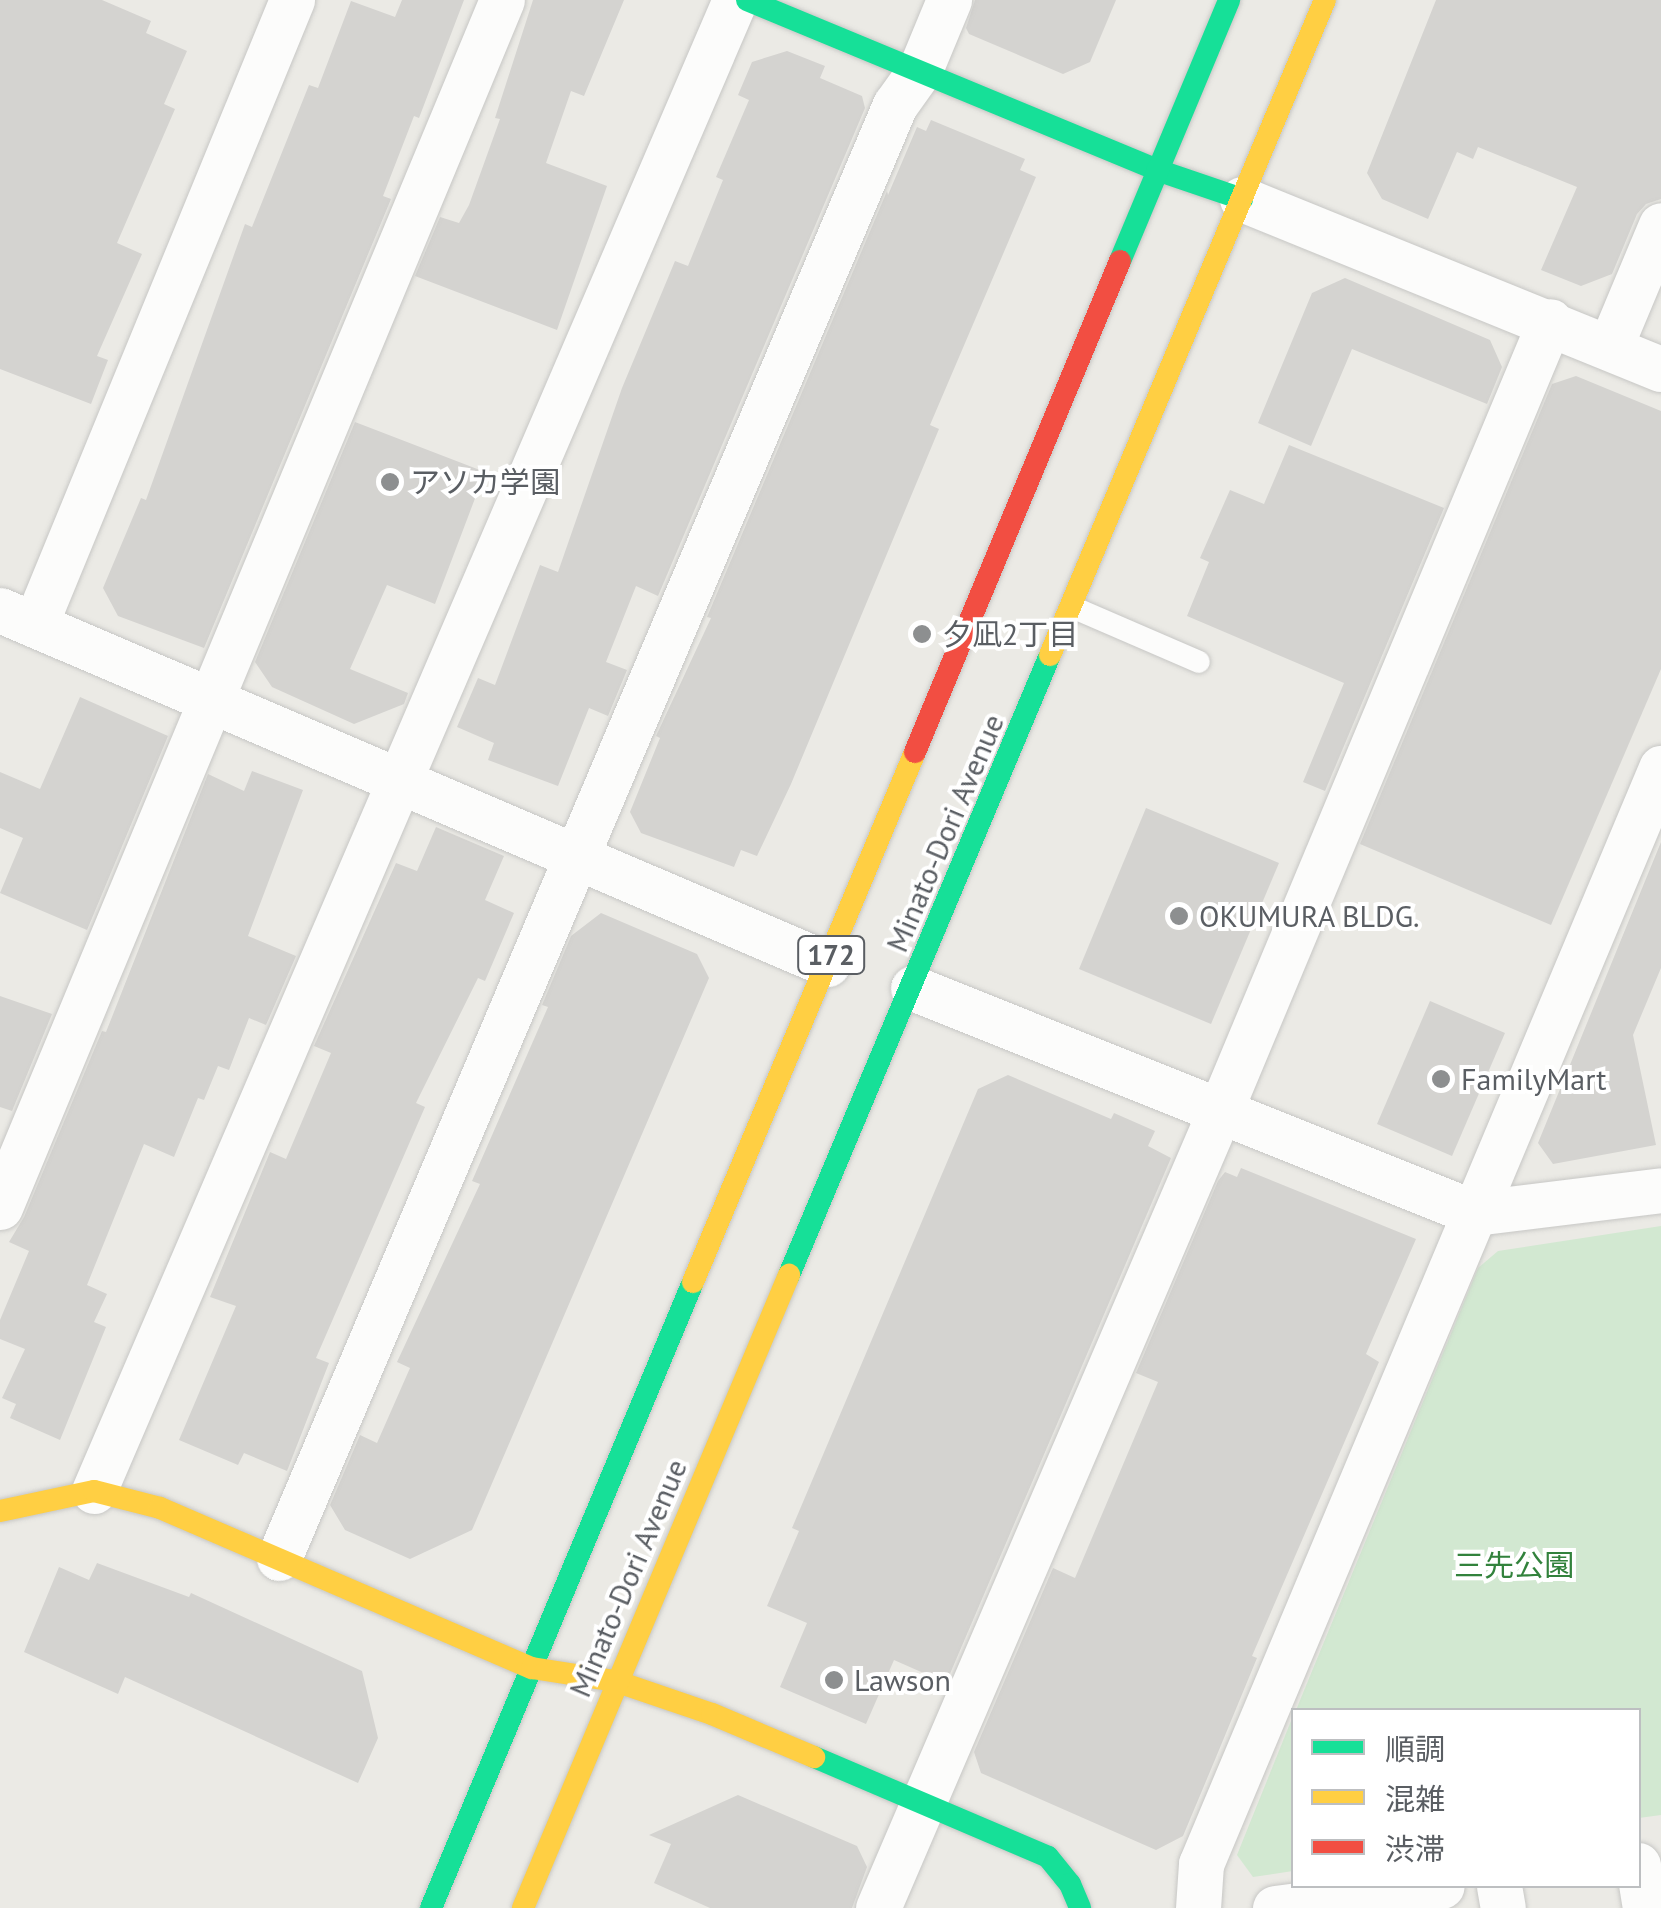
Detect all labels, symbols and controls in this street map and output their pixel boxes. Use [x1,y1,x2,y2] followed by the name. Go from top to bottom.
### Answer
[410,464,560,500] place label: アソカ学園
[379,471,401,493] marker: アソカ学園
[942,616,1078,652] place label: 夕凪2丁目
[911,623,933,645] marker: 夕凪2丁目
[879,708,1011,958] street label: Minato-Dori Avenue
[1199,898,1421,934] place label: OKUMURA BLDG.
[1168,905,1190,927] marker: OKUMURA BLDG.
[796,932,866,978] road number: 172
[1461,1061,1606,1097] place label: FamilyMart
[1430,1068,1452,1090] marker: FamilyMart
[562,1453,694,1703] street label: Minato-Dori Avenue
[1454,1547,1574,1583] park label: 三先公園
[854,1662,951,1698] place label: Lawson
[823,1669,845,1691] marker: Lawson
[1291,1708,1641,1888] legend
[1385,1729,1445,1768] text: 順調
[1385,1779,1445,1818] text: 混雑
[1385,1829,1445,1868] text: 渋滞

